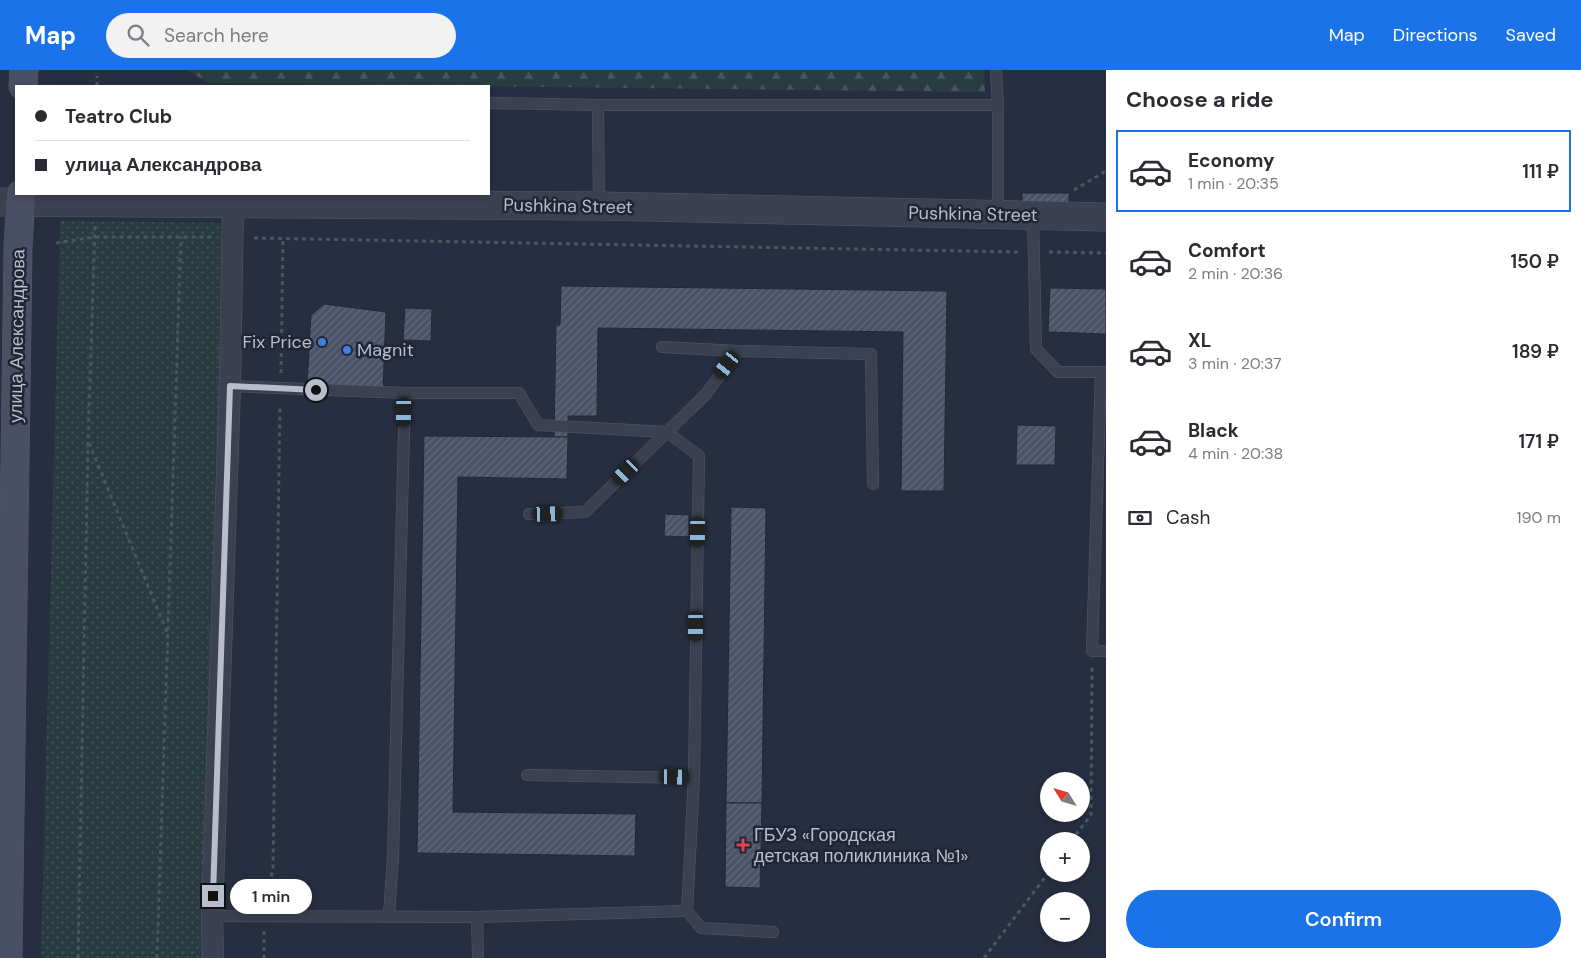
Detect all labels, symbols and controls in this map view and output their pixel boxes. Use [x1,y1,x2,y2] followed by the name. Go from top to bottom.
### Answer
[106,13,456,58] search box
[25,20,76,51] text: Map
[124,21,152,49] icon: search
[164,23,269,48] text: Search here
[1329,23,1365,47] text: Map
[1393,23,1478,47] text: Directions
[1506,23,1556,47] text: Saved
[1126,85,1274,114] text: Choose a ride
[65,104,172,129] text: Teatro Club
[1188,148,1275,173] text: Economy
[1128,149,1173,194] icon: car
[65,152,262,177] text: улица Александрова
[1522,159,1559,184] text: 111 ₽
[1188,173,1279,194] text: 1 min · 20:35
[503,193,633,219] street label: Pushkina Street
[908,201,1038,227] street label: Pushkina Street
[1188,238,1266,263] text: Comfort
[1128,239,1173,284] icon: car
[3,248,31,423] street label: улица Александрова
[1510,249,1559,274] text: 150 ₽
[1188,263,1283,284] text: 2 min · 20:36
[1188,328,1211,353] text: XL
[1128,329,1173,374] icon: car
[242,330,312,354] place label: Fix Price
[316,336,328,348] marker: Fix Price
[357,338,414,362] place label: Magnit
[1512,339,1559,364] text: 189 ₽
[341,344,353,356] marker: Magnit
[711,349,742,381] car
[1188,353,1282,374] text: 3 min · 20:37
[305,379,327,401] route start
[396,397,411,427] car
[1188,418,1239,443] text: Black
[1128,419,1173,464] icon: car
[1518,429,1559,454] text: 171 ₽
[1188,443,1283,464] text: 4 min · 20:38
[609,456,642,488] car
[1126,504,1154,532] icon: cash
[1166,505,1210,530] text: Cash
[532,506,563,522] car
[1517,507,1561,528] text: 190 m
[690,517,705,547] car
[688,611,703,641] car
[659,769,690,785] car
[1040,772,1090,822] north arrow
[1040,772,1090,942] map controls
[754,823,968,868] place label: ГБУЗ «Городская детская поликлиника №1»
[1040,832,1090,882] button: +
[736,838,750,852] marker: ГБУЗ «Городская детская поликлиника №1»
[230,878,313,914] callout: 1 min
[202,885,224,907] route end
[252,886,290,907] text: 1 min
[1126,890,1561,948] button: Confirm
[1040,892,1090,942] button: −

